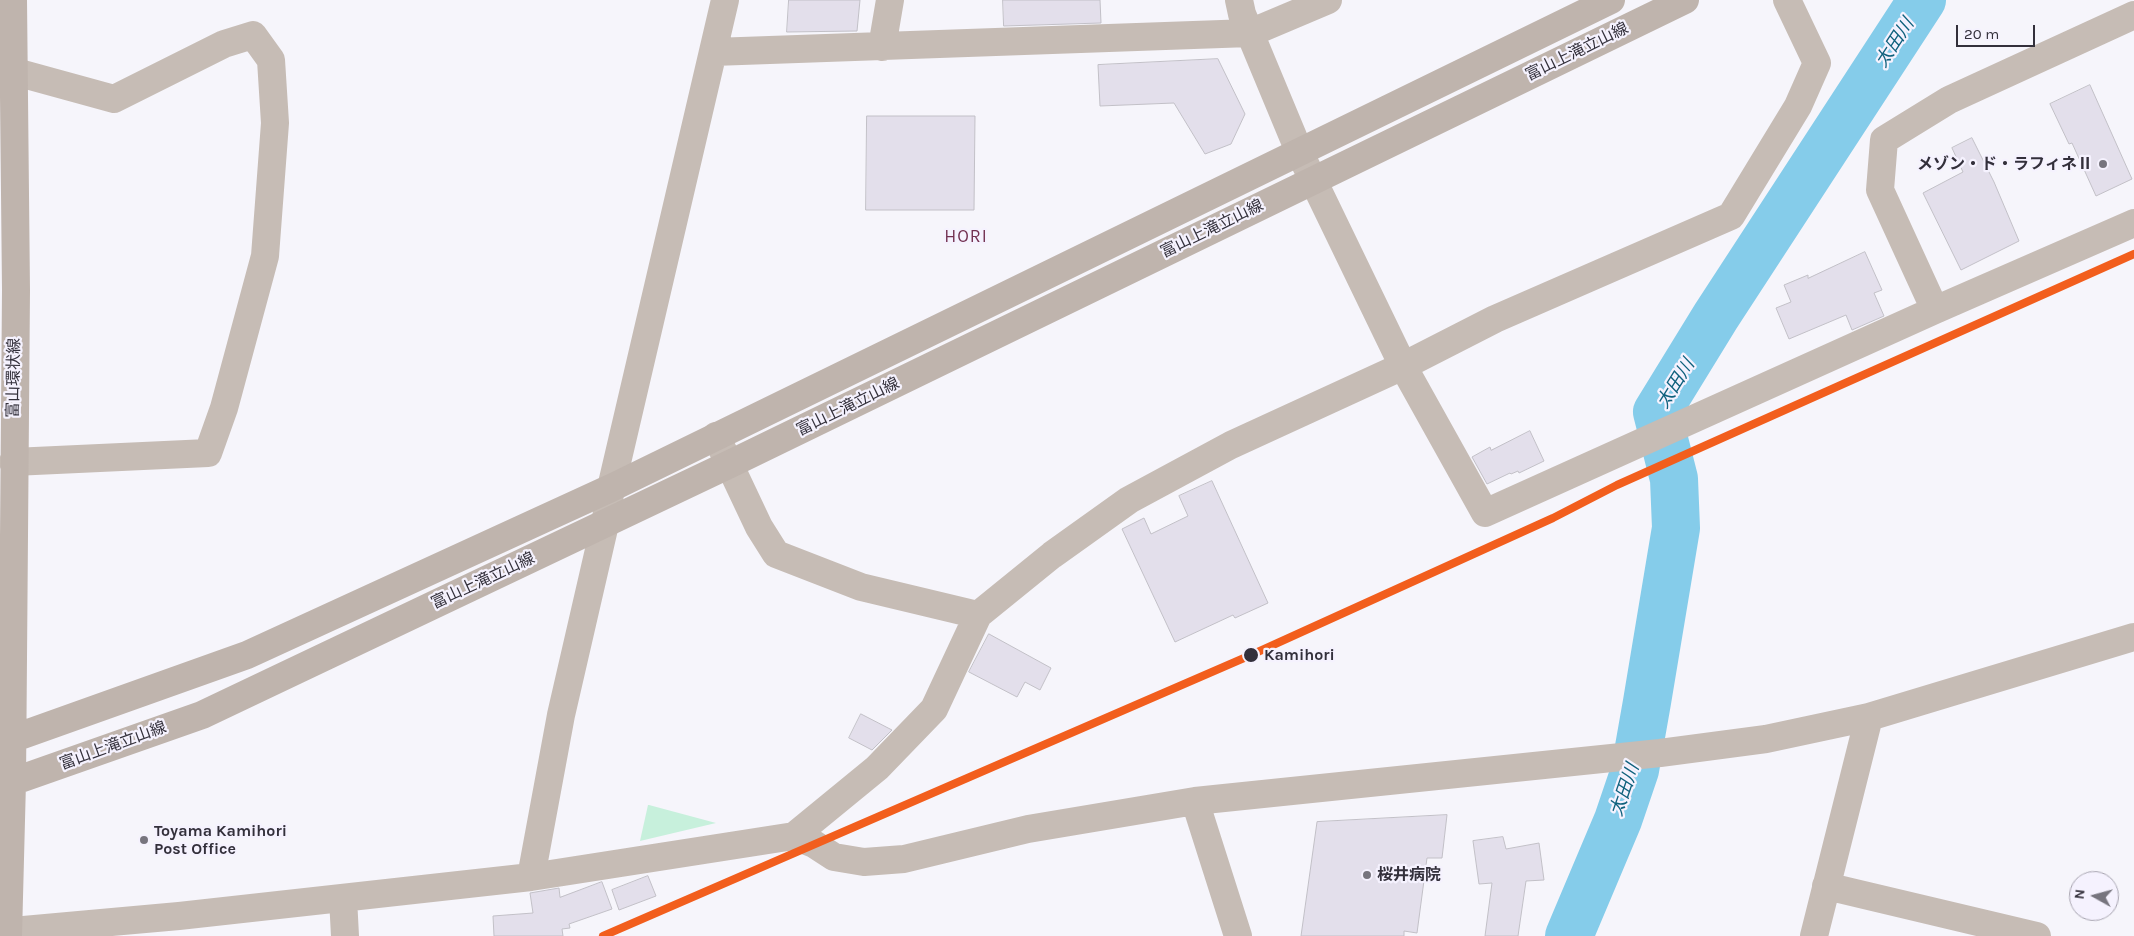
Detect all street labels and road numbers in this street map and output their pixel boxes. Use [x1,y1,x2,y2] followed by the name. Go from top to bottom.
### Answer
[1522,19,1632,85] street label: 富山上滝立山線
[1157,196,1267,262] street label: 富山上滝立山線
[4,338,24,418] street label: 富山環状線
[793,374,903,440] street label: 富山上滝立山線
[428,549,538,613] street label: 富山上滝立山線
[57,718,169,774] street label: 富山上滝立山線

